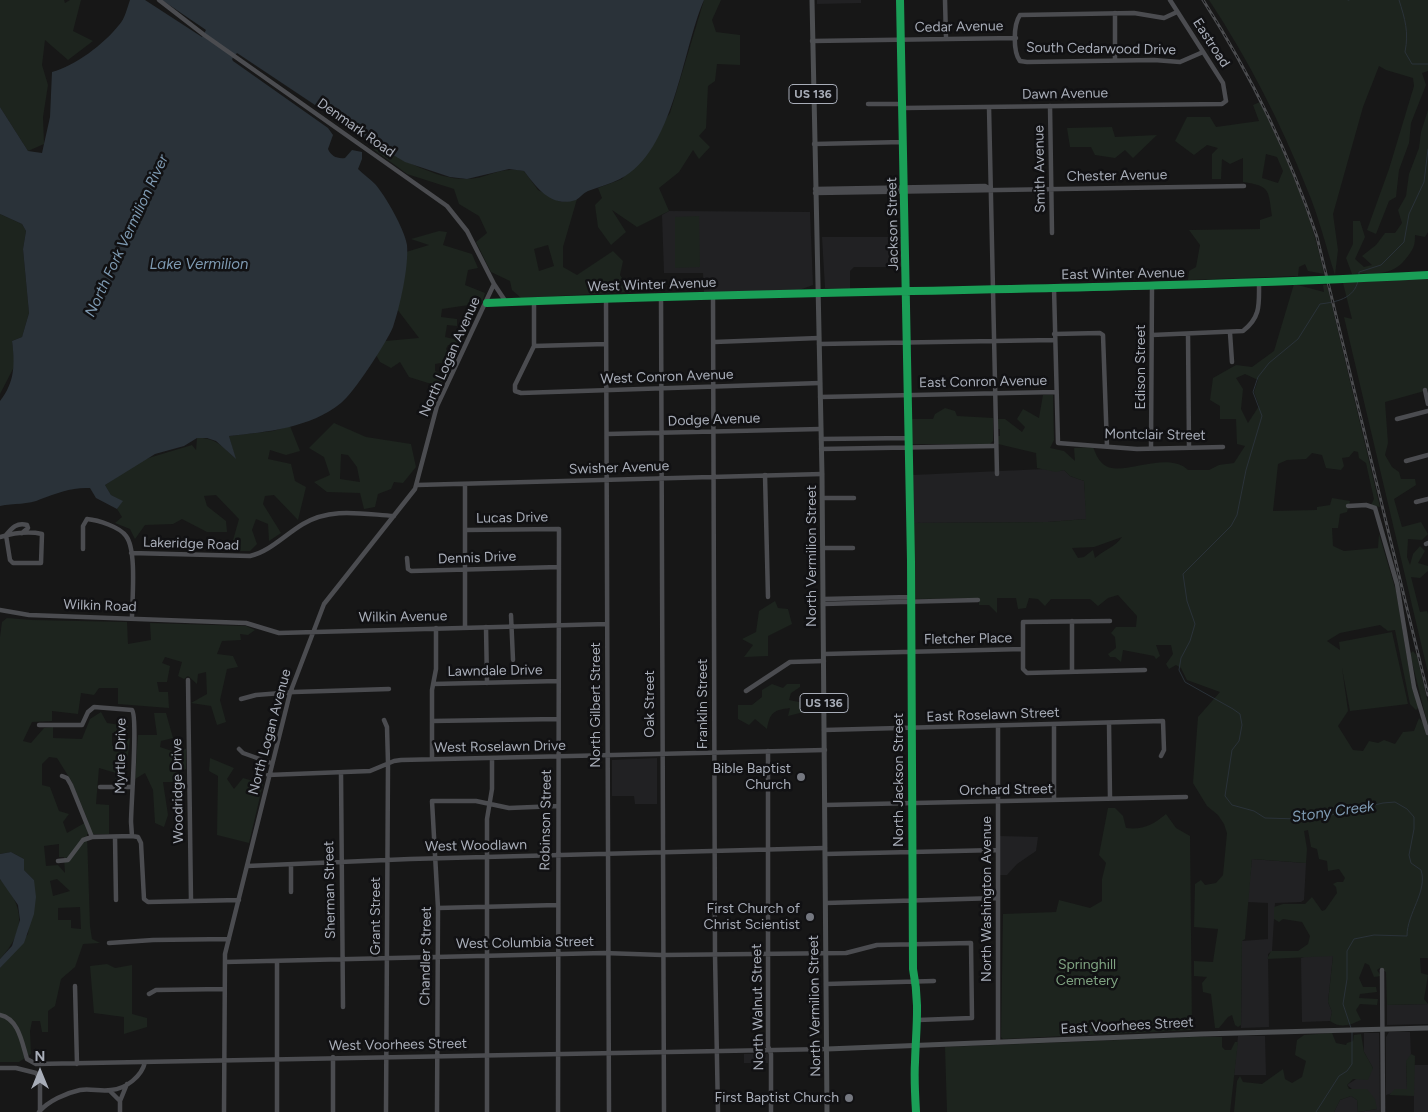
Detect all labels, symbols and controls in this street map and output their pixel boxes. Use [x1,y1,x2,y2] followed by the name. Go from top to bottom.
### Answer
[1189,15,1233,71] street label: Eastroad
[915,18,1003,36] street label: Cedar Avenue
[1026,39,1176,59] street label: South Cedarwood Drive
[789,85,837,104] road number: US 136
[1022,85,1108,103] street label: Dawn Avenue
[314,95,398,161] street label: Denmark Road
[1031,125,1049,213] street label: Smith Avenue
[81,152,173,320] water label: North Fork Vermilion River
[1067,167,1167,185] street label: Chester Avenue
[884,177,902,271] street label: Jackson Street
[150,256,248,274] water label: Lake Vermilion
[1061,265,1185,283] street label: East Winter Avenue
[587,274,717,296] street label: West Winter Avenue
[416,294,484,420] street label: North Logan Avenue
[1133,325,1149,409] street label: Edison Street
[600,366,734,388] street label: West Conron Avenue
[919,372,1047,392] street label: East Conron Avenue
[667,410,761,430] street label: Dodge Avenue
[1104,426,1206,444] street label: Montclair Street
[569,458,669,478] street label: Swisher Avenue
[804,485,820,627] street label: North Vermilion Street
[476,509,548,527] street label: Lucas Drive
[143,534,239,554] street label: Lakeridge Road
[437,548,517,568] street label: Dennis Drive
[63,596,137,616] street label: Wilkin Road
[359,608,447,626] street label: Wilkin Avenue
[924,630,1012,648] street label: Fletcher Place
[588,642,604,768] street label: North Gilbert Street
[695,659,711,749] street label: Franklin Street
[447,662,543,680] street label: Lawndale Drive
[245,667,295,797] street label: North Logan Avenue
[642,670,658,738] street label: Oak Street
[800,694,848,712] road number: US 136
[926,704,1060,726] street label: East Roselawn Street
[891,713,907,847] street label: North Jackson Street
[112,718,130,794] street label: Myrtle Drive
[434,737,566,757] street label: West Roselawn Drive
[169,738,187,844] street label: Woodridge Drive
[712,761,791,794] place label: Bible Baptist Church
[537,769,555,871] street label: Robinson Street
[795,771,807,783] marker: Bible Baptist Church
[959,781,1053,799] street label: Orchard Street
[1291,797,1375,827] water label: Stony Creek
[979,816,995,982] street label: North Washington Avenue
[425,837,527,855] street label: West Woodlawn
[321,841,339,939] street label: Sherman Street
[368,877,384,955] street label: Grant Street
[704,901,800,934] place label: First Church of Christ Scientist
[417,906,435,1006] street label: Chandler Street
[804,911,816,923] marker: First Church of Christ Scientist
[456,933,594,953] street label: West Columbia Street
[805,935,825,1077] street label: North Vermilion Street
[748,943,768,1071] street label: North Walnut Street
[1056,957,1118,990] park label: Springhill Cemetery
[1060,1014,1194,1038] street label: East Voorhees Street
[329,1035,467,1055] street label: West Voorhees Street
[15,1047,65,1097] north arrow
[35,1048,45,1065] text: N
[715,1090,839,1106] place label: First Baptist Church
[843,1092,855,1104] marker: First Baptist Church

